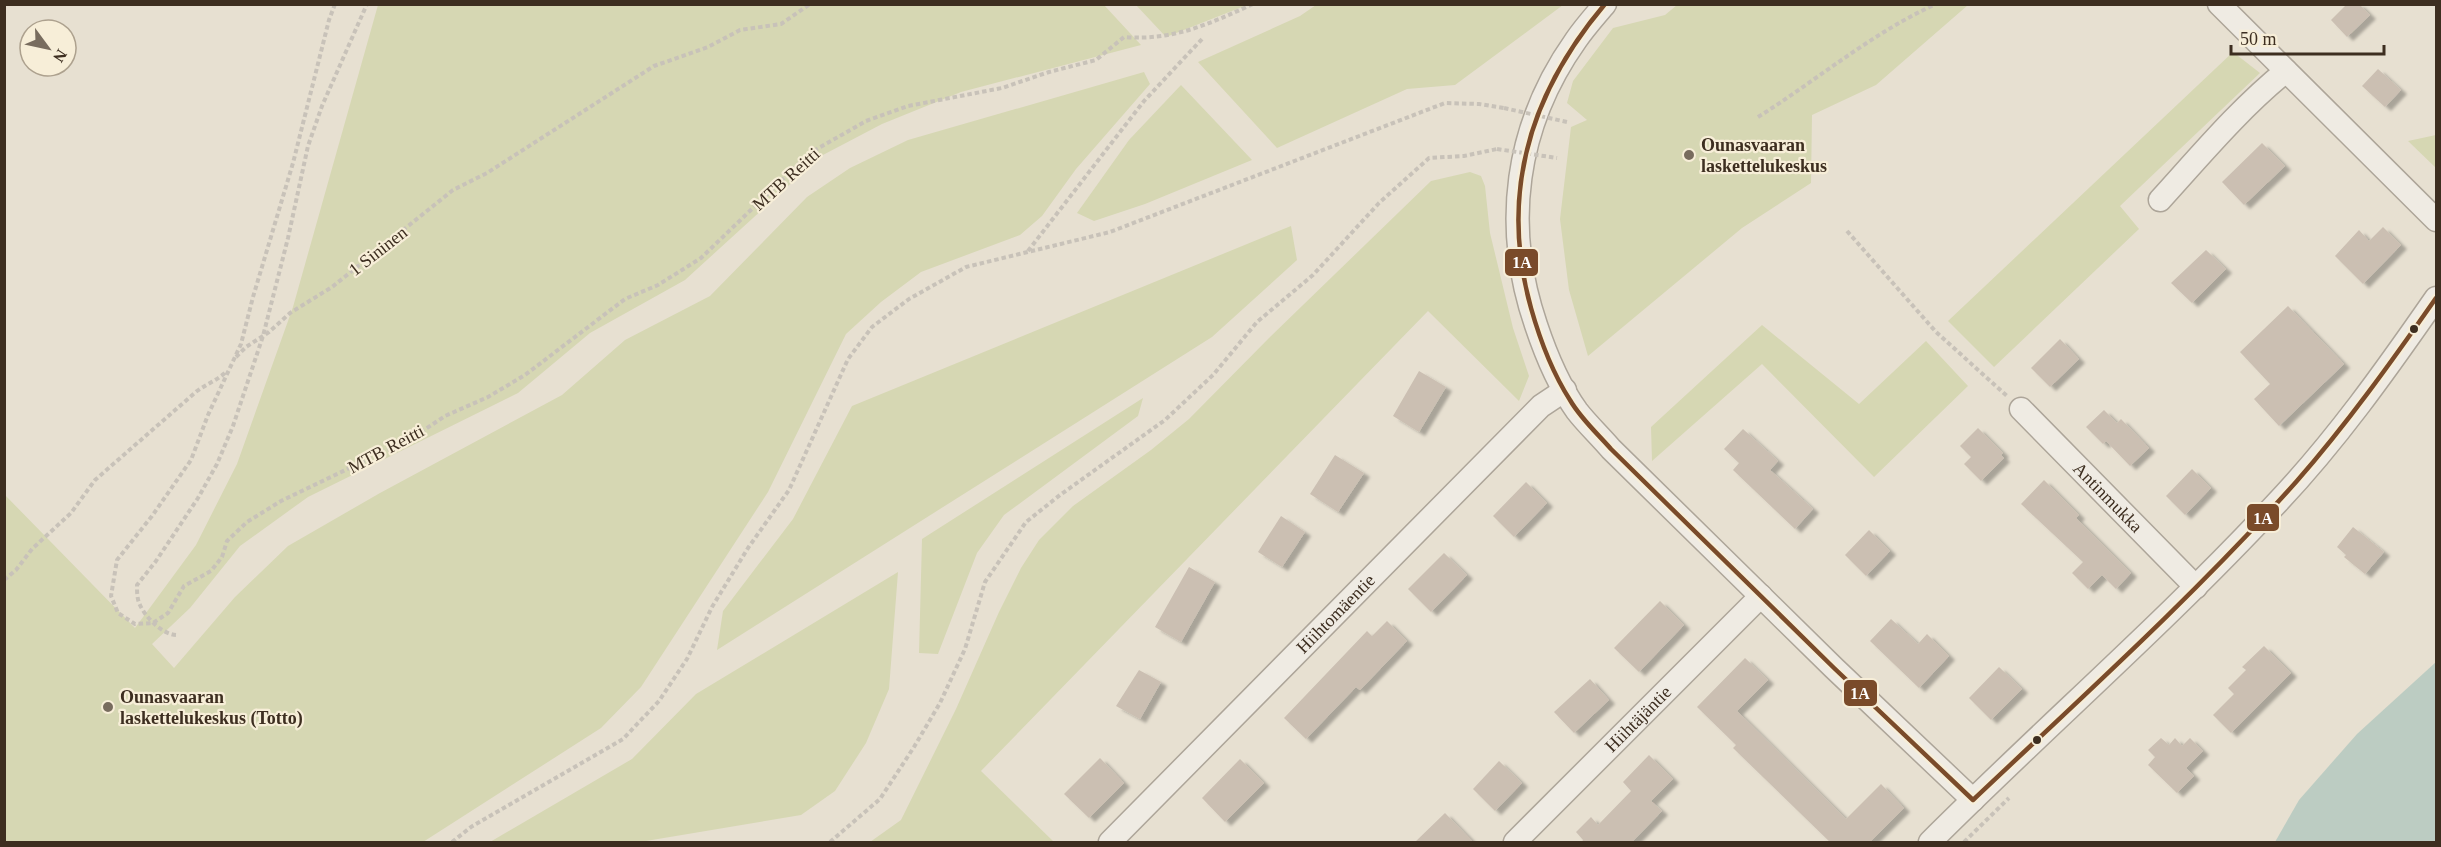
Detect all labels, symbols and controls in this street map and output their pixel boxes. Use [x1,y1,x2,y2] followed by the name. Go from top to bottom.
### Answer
[18,18,78,78] north arrow
[2231,18,2384,56] scale bar
[2240,29,2277,49] text: 50 m
[50,46,70,66] text: N
[1701,135,1827,176] place label: Ounasvaaran laskettelukeskus
[748,144,824,214] street label: MTB Reitti
[1682,148,1696,162] marker: Ounasvaaran laskettelukeskus
[345,222,411,280] street label: 1 Sininen
[1504,248,1539,277] line badge: 1A
[1512,254,1532,271] text: 1A
[2408,323,2420,335] unlabelled marker
[344,421,428,477] street label: MTB Reitti
[2069,458,2147,537] street label: Antinmukka
[2246,503,2280,532] line badge: 1A
[2253,510,2273,527] text: 1A
[1292,570,1379,657] street label: Hiihtomäentie
[1843,679,1878,707] line badge: 1A
[1601,682,1675,756] street label: Hiihtäjäntie
[1850,685,1870,702] text: 1A
[120,687,303,729] place label: Ounasvaaran laskettelukeskus (Totto)
[101,700,115,714] marker: Ounasvaaran laskettelukeskus (Totto)
[2031,734,2043,746] unlabelled marker

